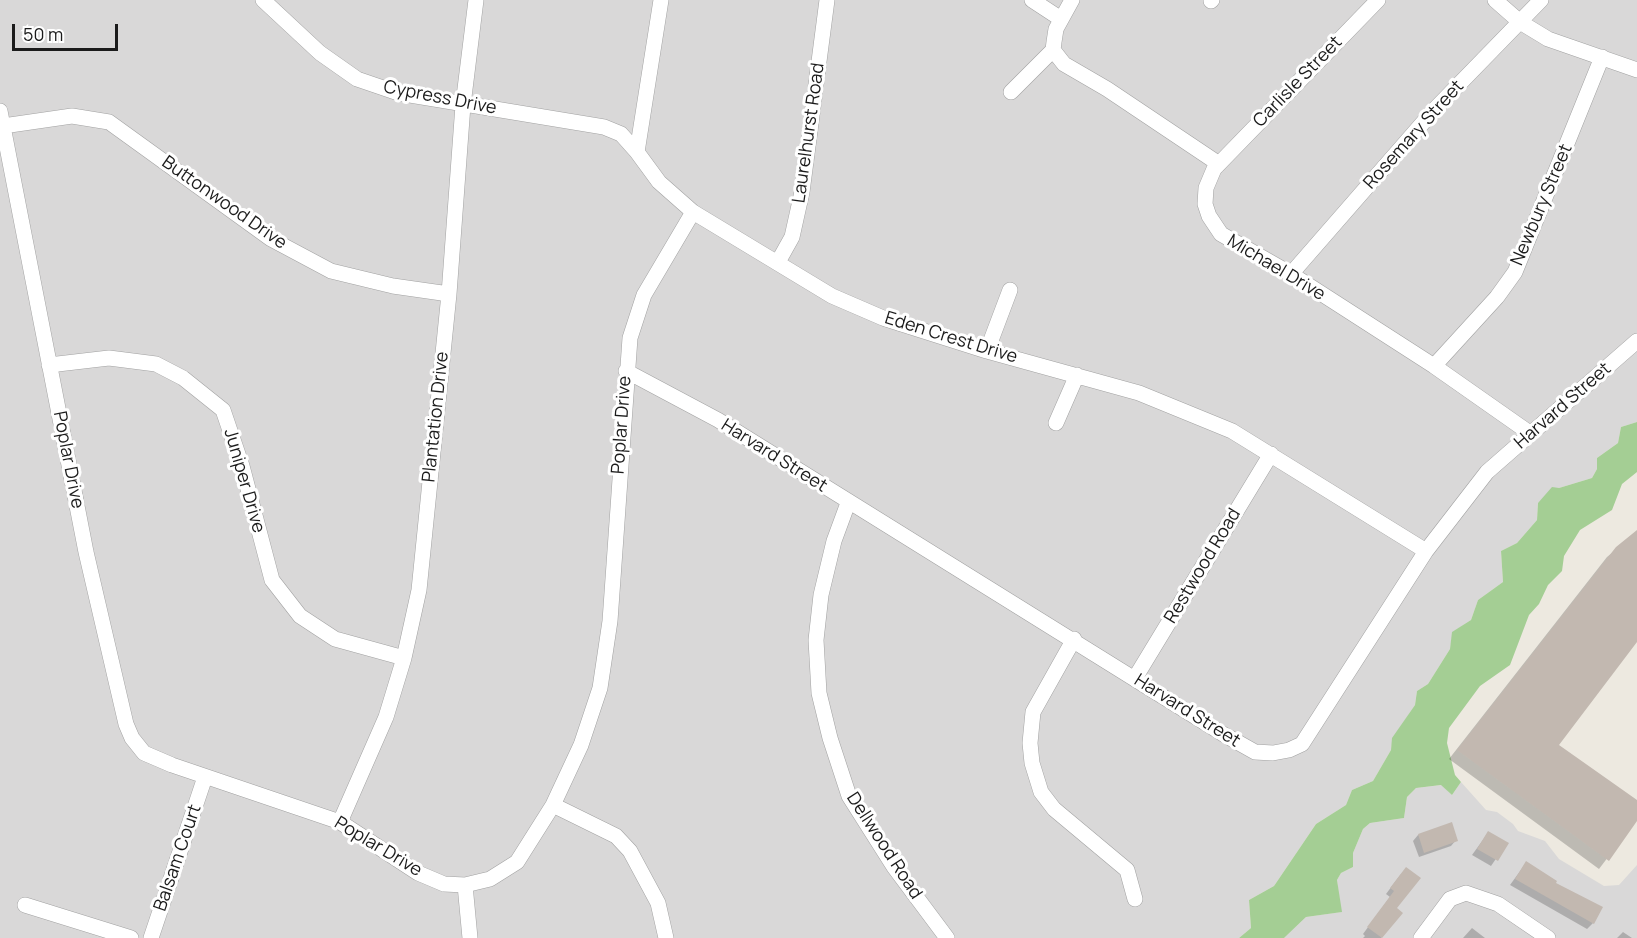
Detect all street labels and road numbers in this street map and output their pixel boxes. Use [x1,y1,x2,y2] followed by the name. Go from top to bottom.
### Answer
[1249,32,1347,132] street label: Carlisle Street
[788,62,830,204] street label: Laurelhurst Road
[382,76,498,120] street label: Cypress Drive
[1359,76,1469,194] street label: Rosemary Street
[1507,141,1577,269] street label: Newbury Street
[157,152,291,254] street label: Buttonwood Drive
[1223,230,1329,306] street label: Michael Drive
[882,308,1020,368] street label: Eden Crest Drive
[418,351,454,483] street label: Plantation Drive
[1510,358,1616,454] street label: Harvard Street
[608,375,636,475] street label: Poplar Drive
[48,410,88,510] street label: Poplar Drive
[717,415,831,497] street label: Harvard Street
[219,426,269,536] street label: Juniper Drive
[1160,505,1246,627] street label: Restwood Road
[1130,670,1244,752] street label: Harvard Street
[842,789,926,903] street label: Dellwood Road
[150,802,206,914] street label: Balsam Court
[330,812,426,882] street label: Poplar Drive

